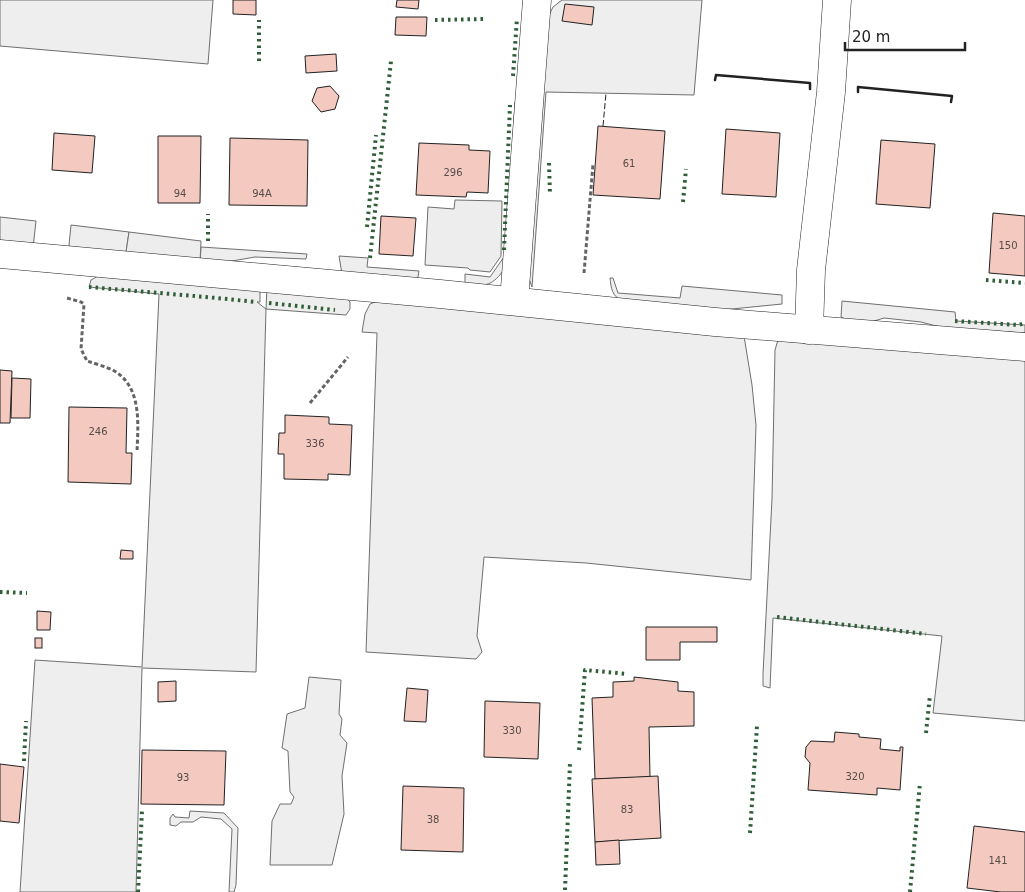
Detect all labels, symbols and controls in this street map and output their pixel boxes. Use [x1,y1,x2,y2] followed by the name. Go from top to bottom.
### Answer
[845,20,965,52] scale bar
[852,28,890,46] text: 20 m
[623,158,635,169] house number: 61
[443,167,463,178] house number: 296
[174,188,186,199] house number: 94
[252,188,272,199] house number: 94A
[998,240,1018,251] house number: 150
[88,426,108,437] house number: 246
[305,438,325,449] house number: 336
[502,725,522,736] house number: 330
[845,771,865,782] house number: 320
[177,772,189,783] house number: 93
[621,804,633,815] house number: 83
[427,814,439,825] house number: 38
[988,855,1008,866] house number: 141

